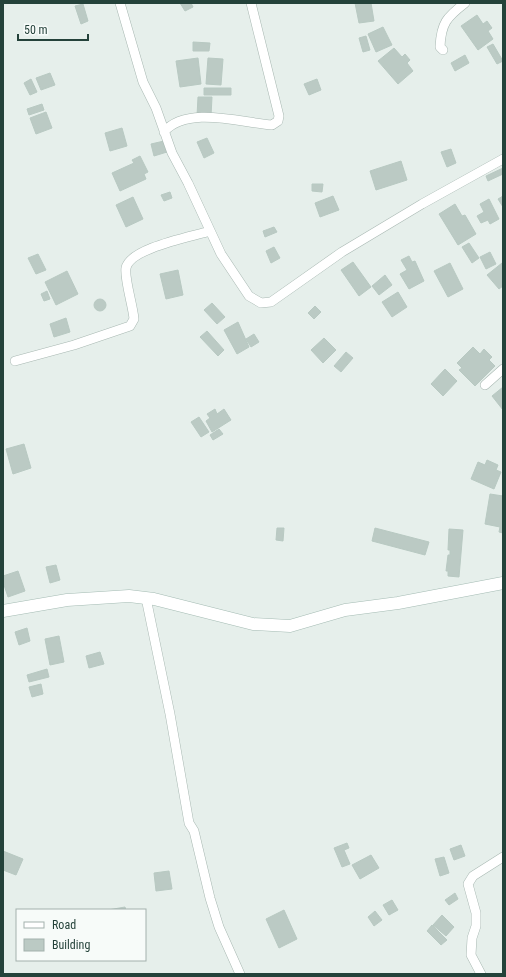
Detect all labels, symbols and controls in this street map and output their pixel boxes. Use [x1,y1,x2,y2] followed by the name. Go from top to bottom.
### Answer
[18,16,88,42] scale bar
[24,23,48,37] text: 50 m
[16,909,146,961] legend
[52,918,76,932] text: Road
[52,938,90,952] text: Building

